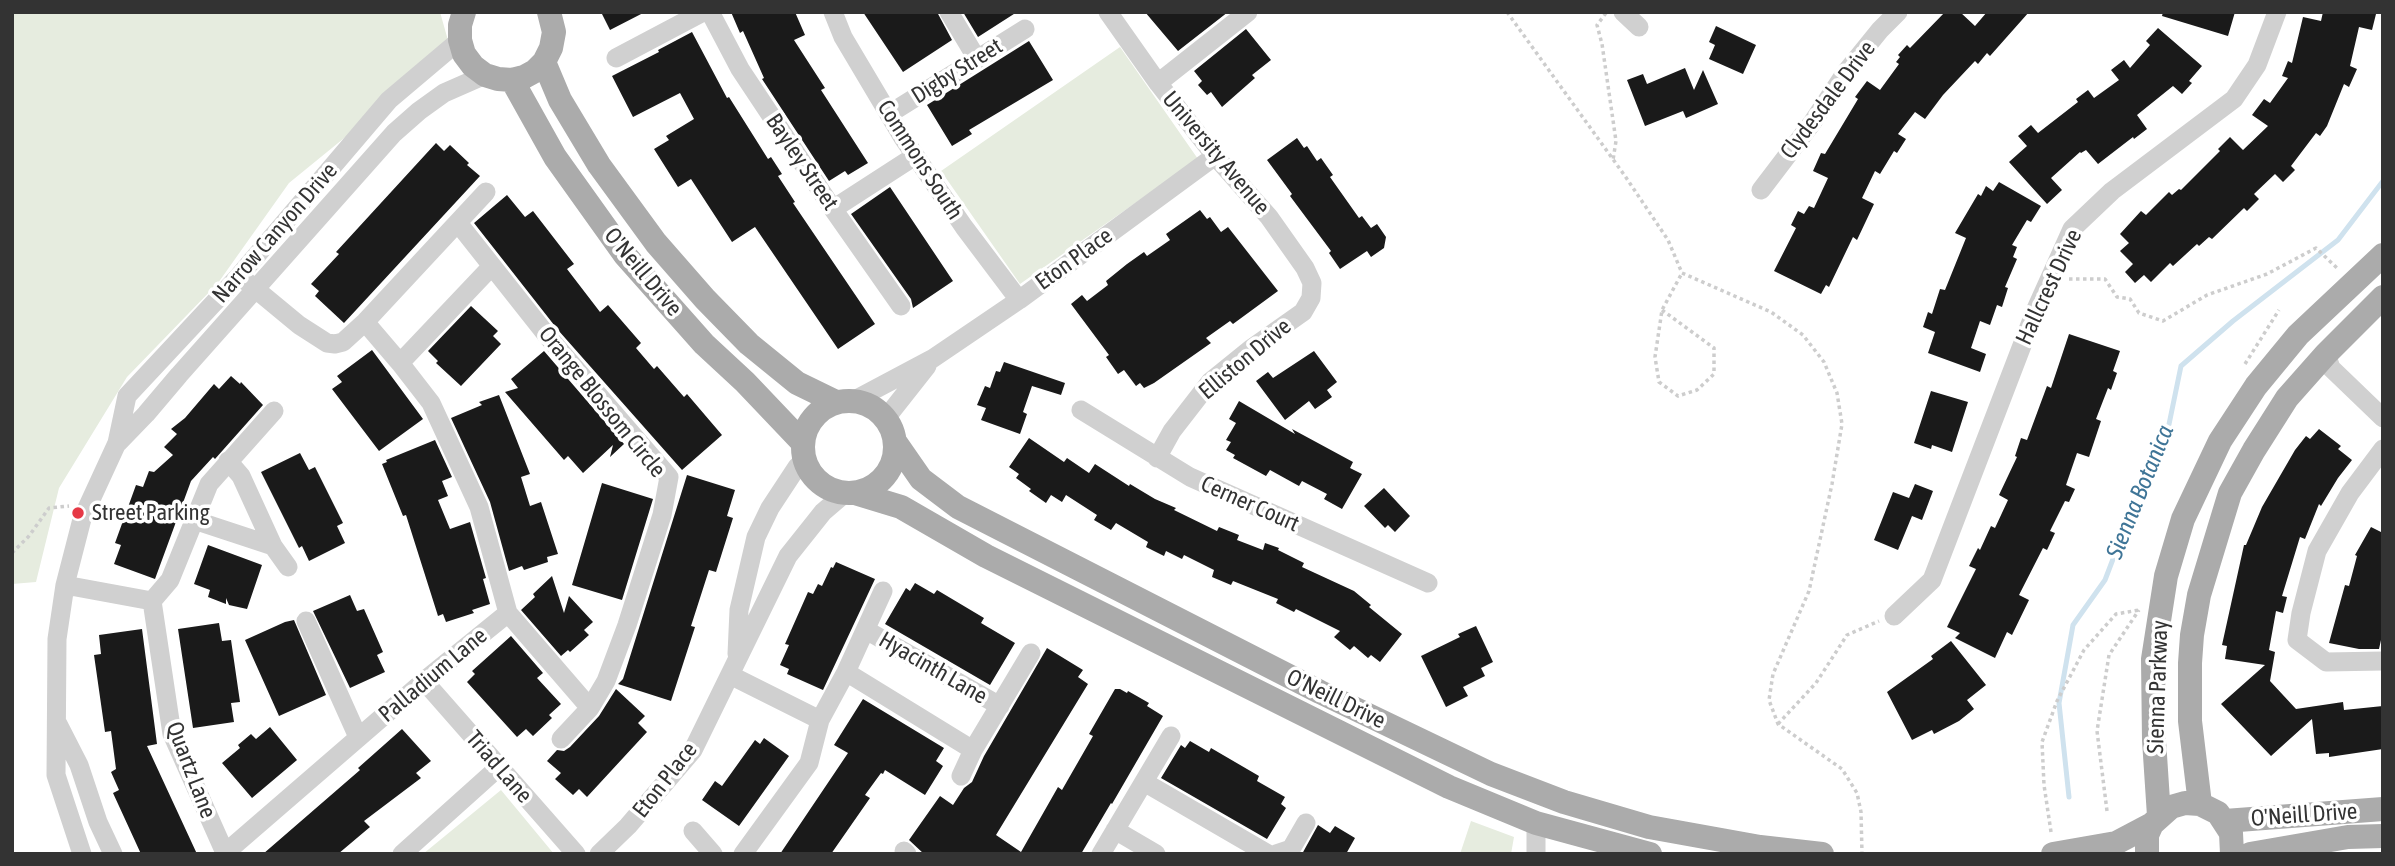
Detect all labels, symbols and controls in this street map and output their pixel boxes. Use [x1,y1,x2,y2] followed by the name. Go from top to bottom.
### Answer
[907,32,1007,110] street label: Digby Street
[1775,36,1881,164] street label: Clydesdale Drive
[1156,86,1276,220] street label: University Avenue
[871,95,969,225] street label: Commons South
[760,109,844,215] street label: Bayley Street
[207,157,343,309] street label: Narrow Canyon Drive
[598,222,688,322] street label: O'Neill Drive
[1030,222,1118,296] street label: Eton Place
[2010,225,2088,349] street label: Hallcrest Drive
[1193,313,1297,405] street label: Elliston Drive
[533,321,671,483] street label: Orange Blossom Circle
[2100,421,2180,563] water label: Sienna Botanica
[1197,470,1303,538] street label: Cerner Court
[92,499,210,527] place label: Street Parking
[70,505,86,521] marker: Street Parking
[2142,620,2174,754] street label: Sienna Parkway
[373,622,493,728] street label: Palladium Lane
[874,626,992,710] street label: Hyacinth Lane
[1282,663,1390,735] street label: O'Neill Drive
[160,718,222,822] street label: Quartz Lane
[460,725,538,809] street label: Triad Lane
[627,737,703,823] street label: Eton Place
[2250,798,2358,832] street label: O'Neill Drive

